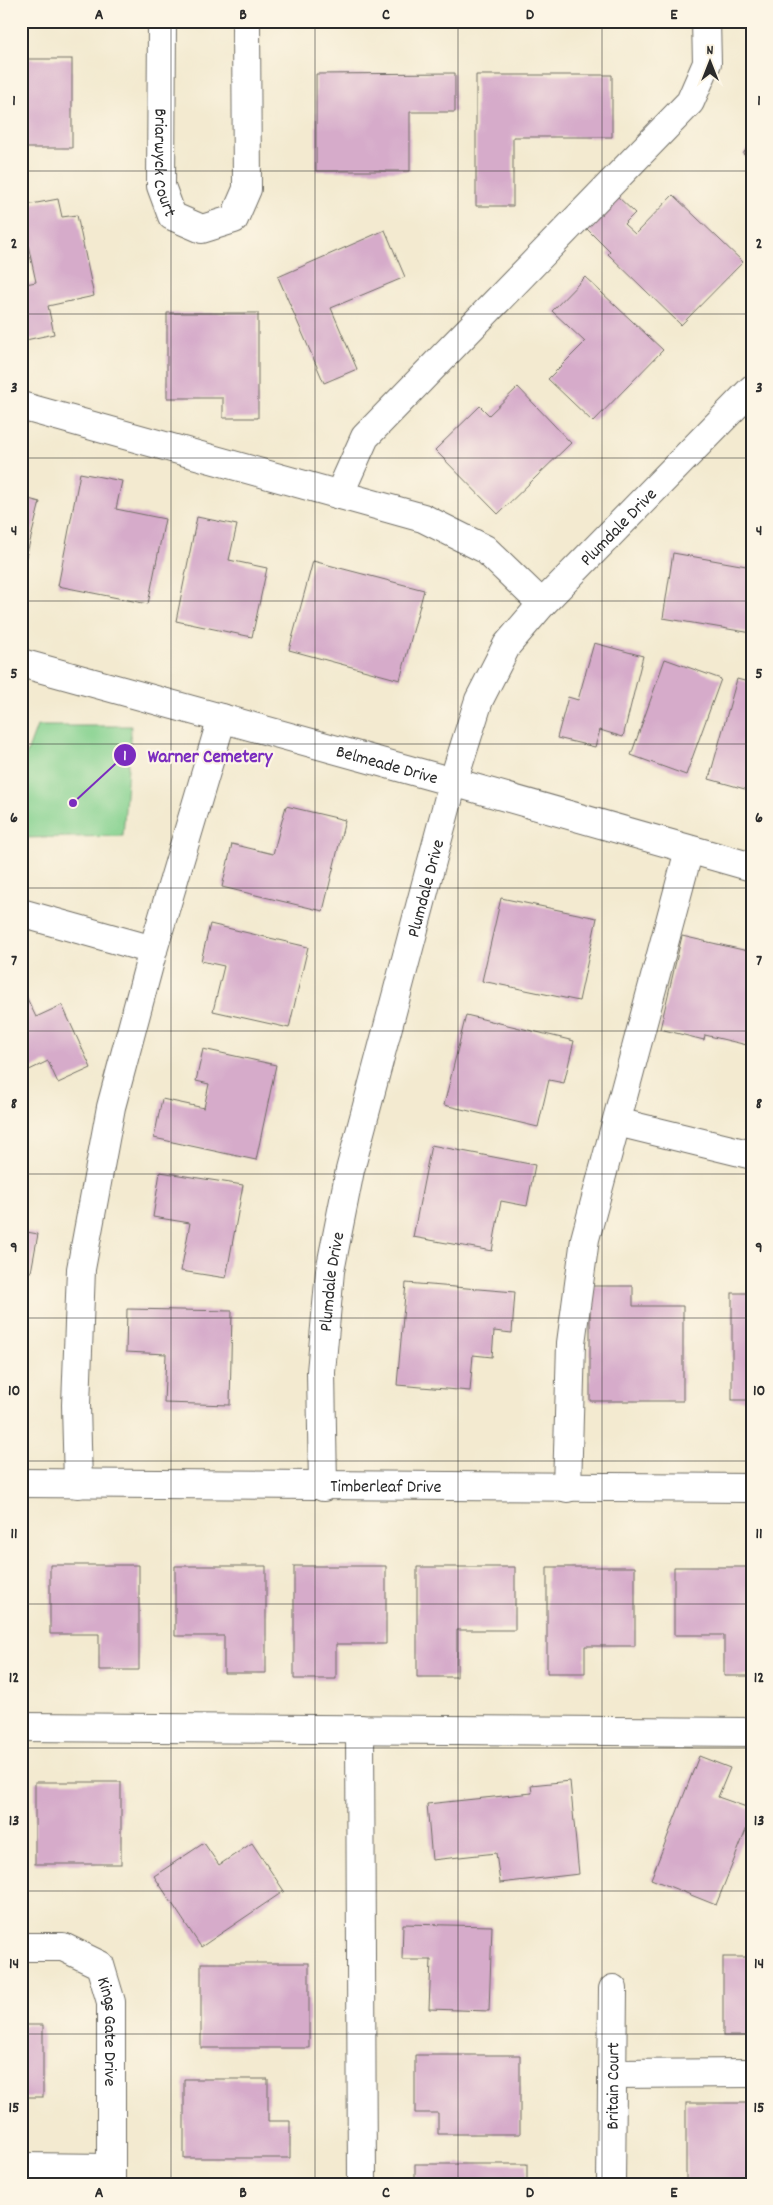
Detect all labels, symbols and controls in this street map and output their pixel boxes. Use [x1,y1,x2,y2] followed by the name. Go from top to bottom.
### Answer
[95,4,104,27] text: A
[239,4,247,27] text: B
[382,4,390,27] text: C
[526,4,535,27] text: D
[670,4,678,27] text: E
[686,38,736,88] north arrow
[707,41,714,61] text: N
[12,90,16,113] text: 1
[757,90,761,113] text: 1
[146,108,181,221] street label: Briarwyck Court
[11,233,18,256] text: 2
[756,233,763,256] text: 2
[10,377,18,400] text: 3
[755,377,763,400] text: 3
[576,483,664,573] street label: Plumdale Drive
[11,520,17,543] text: 4
[756,520,762,543] text: 4
[10,663,18,686] text: 5
[755,663,763,686] text: 5
[113,738,282,772] callout: Warner Cemetery
[333,740,441,792] street label: Belmeade Drive
[148,745,274,772] text: Warner Cemetery
[123,746,127,768] text: 1
[10,807,18,830] text: 6
[755,807,763,830] text: 6
[402,837,452,941] street label: Plumdale Drive
[11,950,17,973] text: 7
[756,950,762,973] text: 7
[11,1093,18,1116] text: 8
[756,1093,763,1116] text: 8
[315,1230,352,1333] street label: Plumdale Drive
[10,1237,18,1260] text: 9
[755,1237,763,1260] text: 9
[8,1380,20,1403] text: 10
[753,1380,765,1403] text: 10
[330,1475,442,1501] street label: Timberleaf Drive
[10,1523,18,1546] text: 11
[755,1523,763,1546] text: 11
[9,1667,19,1690] text: 12
[754,1667,764,1690] text: 12
[9,1810,19,1833] text: 13
[754,1810,764,1833] text: 13
[9,1953,19,1976] text: 14
[754,1953,764,1976] text: 14
[89,1974,121,2087] street label: Kings Gate Drive
[602,2042,627,2130] street label: Britain Court
[9,2097,19,2120] text: 15
[754,2097,764,2120] text: 15
[95,2182,104,2205] text: A
[239,2182,247,2205] text: B
[382,2182,390,2205] text: C
[526,2182,535,2205] text: D
[670,2182,678,2205] text: E

